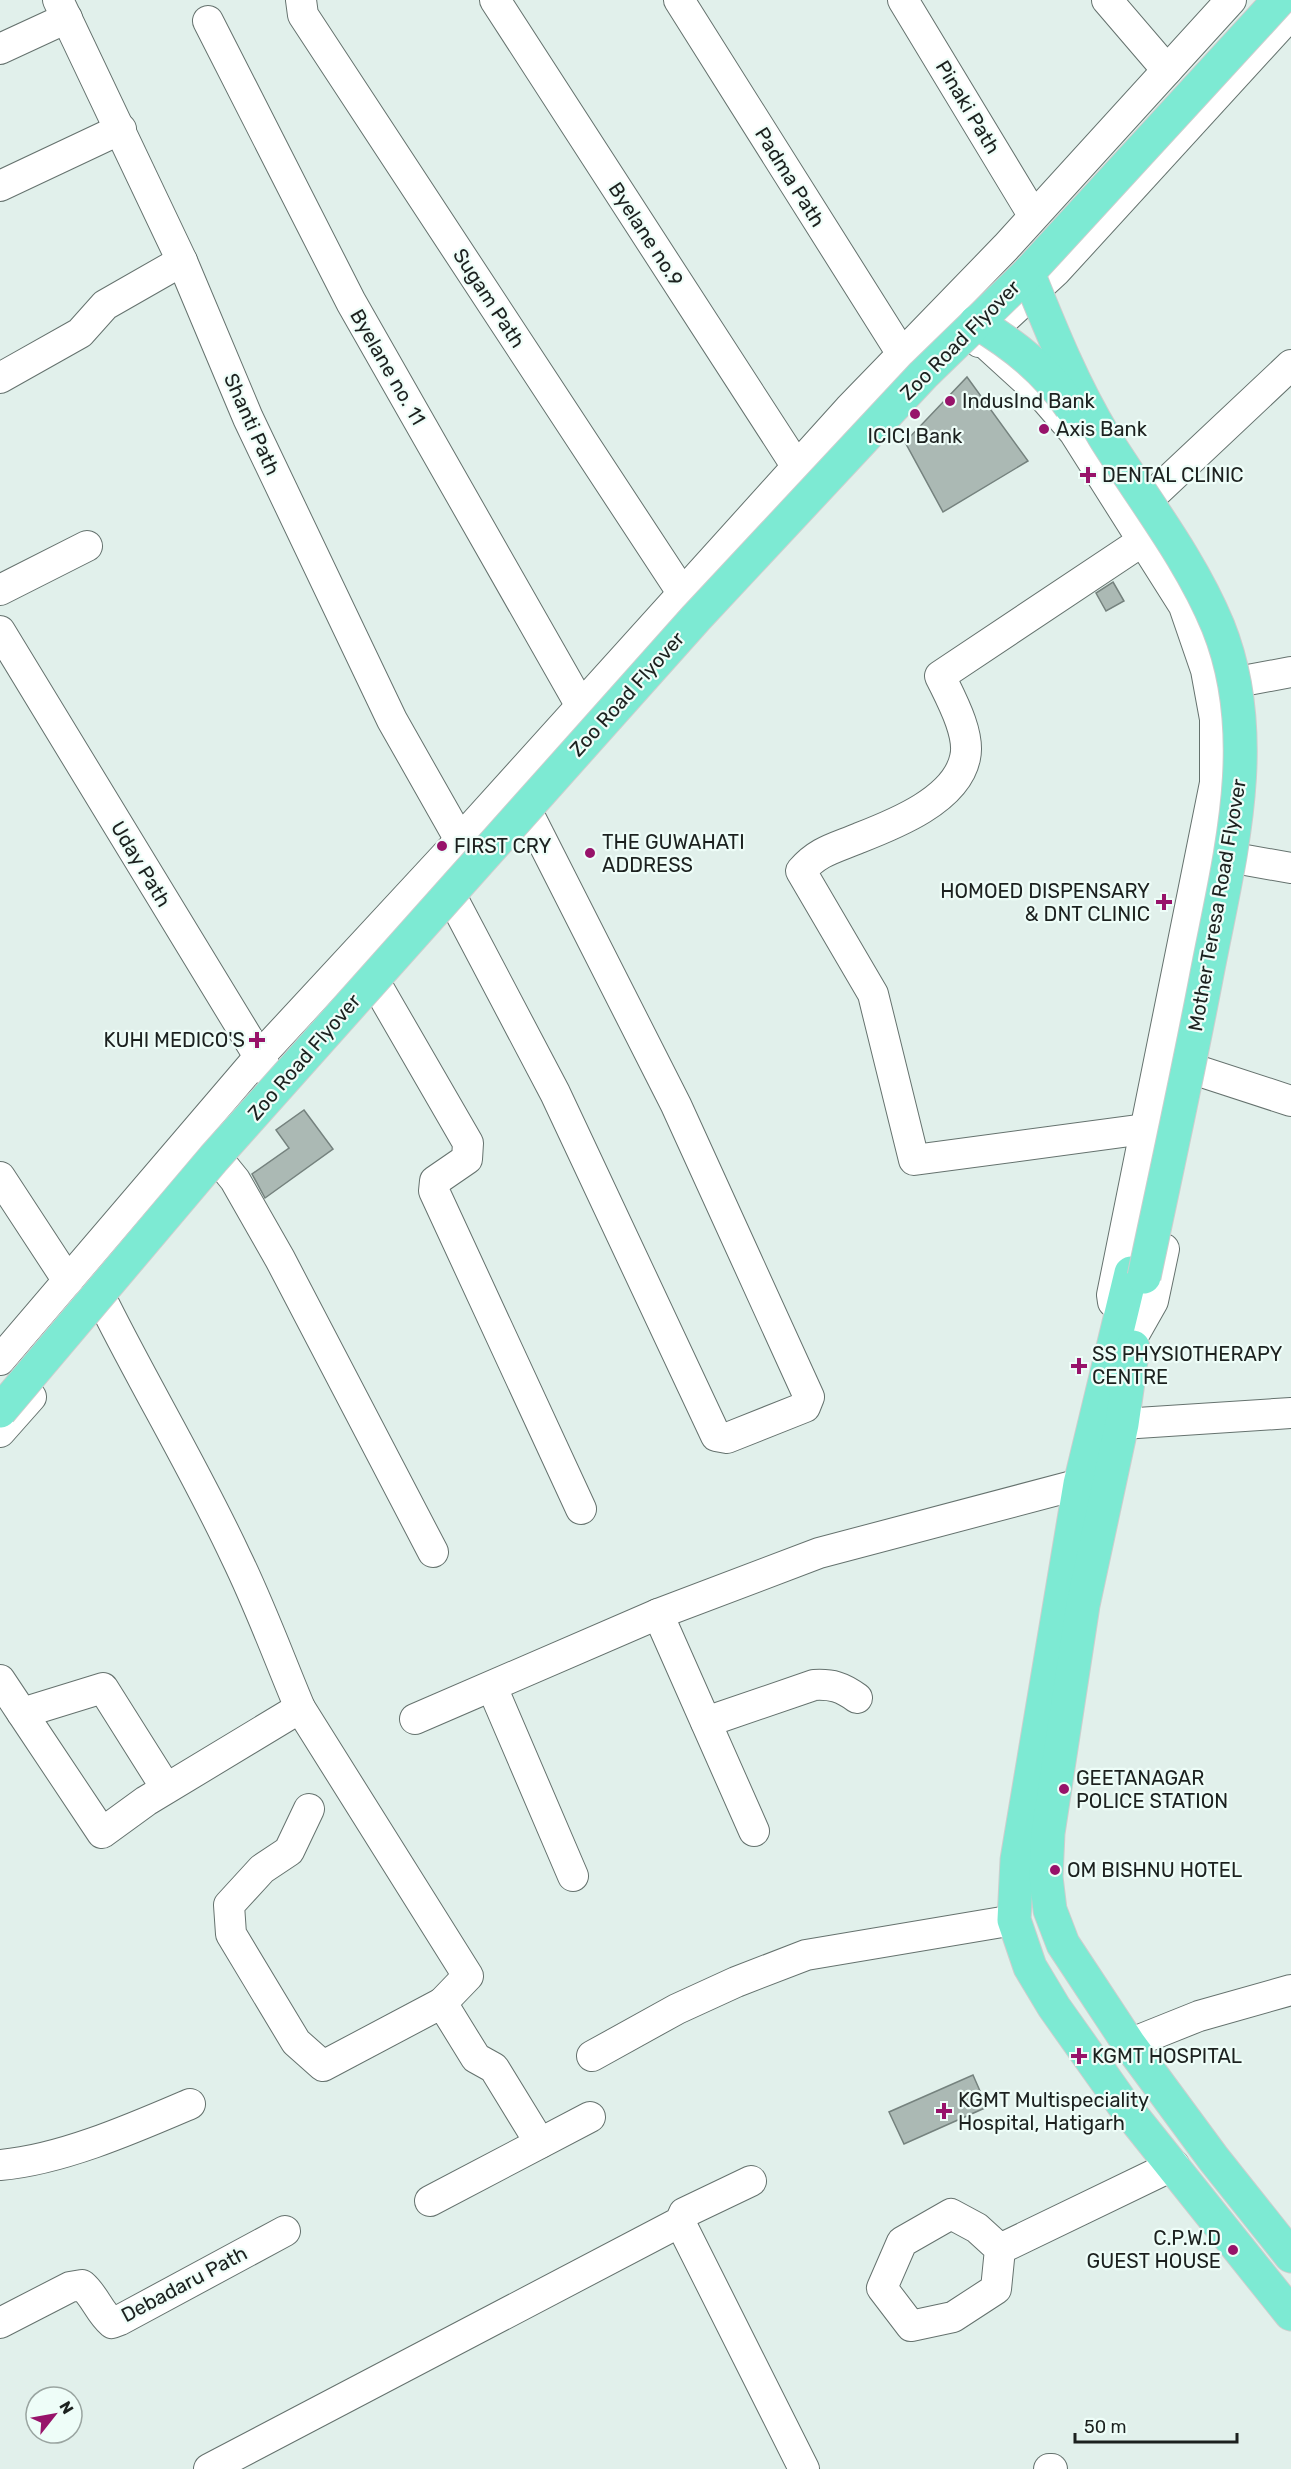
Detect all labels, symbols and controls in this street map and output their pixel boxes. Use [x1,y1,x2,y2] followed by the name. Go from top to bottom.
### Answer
[931,56,1005,158] street label: Pinaki Path
[750,123,830,231] street label: Padma Path
[604,178,688,290] street label: Byelane no.9
[448,244,530,352] street label: Sugam Path
[895,275,1025,405] street label: Zoo Road Flyover
[345,305,431,429] street label: Byelane no. 11
[219,369,285,479] street label: Shanti Path
[962,389,1096,413] place label: IndusInd Bank
[943,394,957,408] marker: IndusInd Bank
[908,407,922,421] marker: ICICI Bank
[1056,417,1148,441] place label: Axis Bank
[1037,422,1051,436] marker: Axis Bank
[868,424,963,448] place label: ICICI Bank
[1102,463,1244,487] place label: DENTAL CLINIC
[1079,466,1097,484] marker: DENTAL CLINIC
[565,626,690,761] street label: Zoo Road Flyover
[1183,777,1251,1033] street label: Mother Teresa Road Flyover
[106,817,176,911] street label: Uday Path
[602,830,745,877] place label: THE GUWAHATI ADDRESS
[454,834,551,858] place label: FIRST CRY
[435,839,449,853] marker: FIRST CRY
[583,846,597,860] marker: THE GUWAHATI ADDRESS
[940,879,1150,926] place label: HOMOED DISPENSARY & DNT CLINIC
[1155,893,1173,911] marker: HOMOED DISPENSARY & DNT CLINIC
[243,989,366,1125] street label: Zoo Road Flyover
[103,1028,245,1052] place label: KUHI MEDICO'S
[250,1033,264,1047] marker: KUHI MEDICO'S
[1092,1342,1282,1389] place label: SS PHYSIOTHERAPY CENTRE
[1070,1357,1088,1375] marker: SS PHYSIOTHERAPY CENTRE
[1076,1766,1228,1813] place label: GEETANAGAR POLICE STATION
[1057,1782,1071,1796] marker: GEETANAGAR POLICE STATION
[1067,1858,1242,1882] place label: OM BISHNU HOTEL
[1048,1863,1062,1877] marker: OM BISHNU HOTEL
[1092,2044,1242,2068] place label: KGMT HOSPITAL
[1070,2047,1088,2065] marker: KGMT HOSPITAL
[958,2088,1149,2135] place label: KGMT Multispeciality Hospital, Hatigarh
[935,2102,953,2120] marker: KGMT Multispeciality Hospital, Hatigarh
[1087,2226,1221,2273] place label: C.P.W.D GUEST HOUSE
[117,2241,251,2327] street label: Debadaru Path
[1226,2243,1240,2257] marker: C.P.W.D GUEST HOUSE
[24,2385,84,2445] north arrow
[55,2398,78,2417] text: N
[1075,2406,1237,2444] scale bar
[1084,2416,1127,2438] text: 50 m

